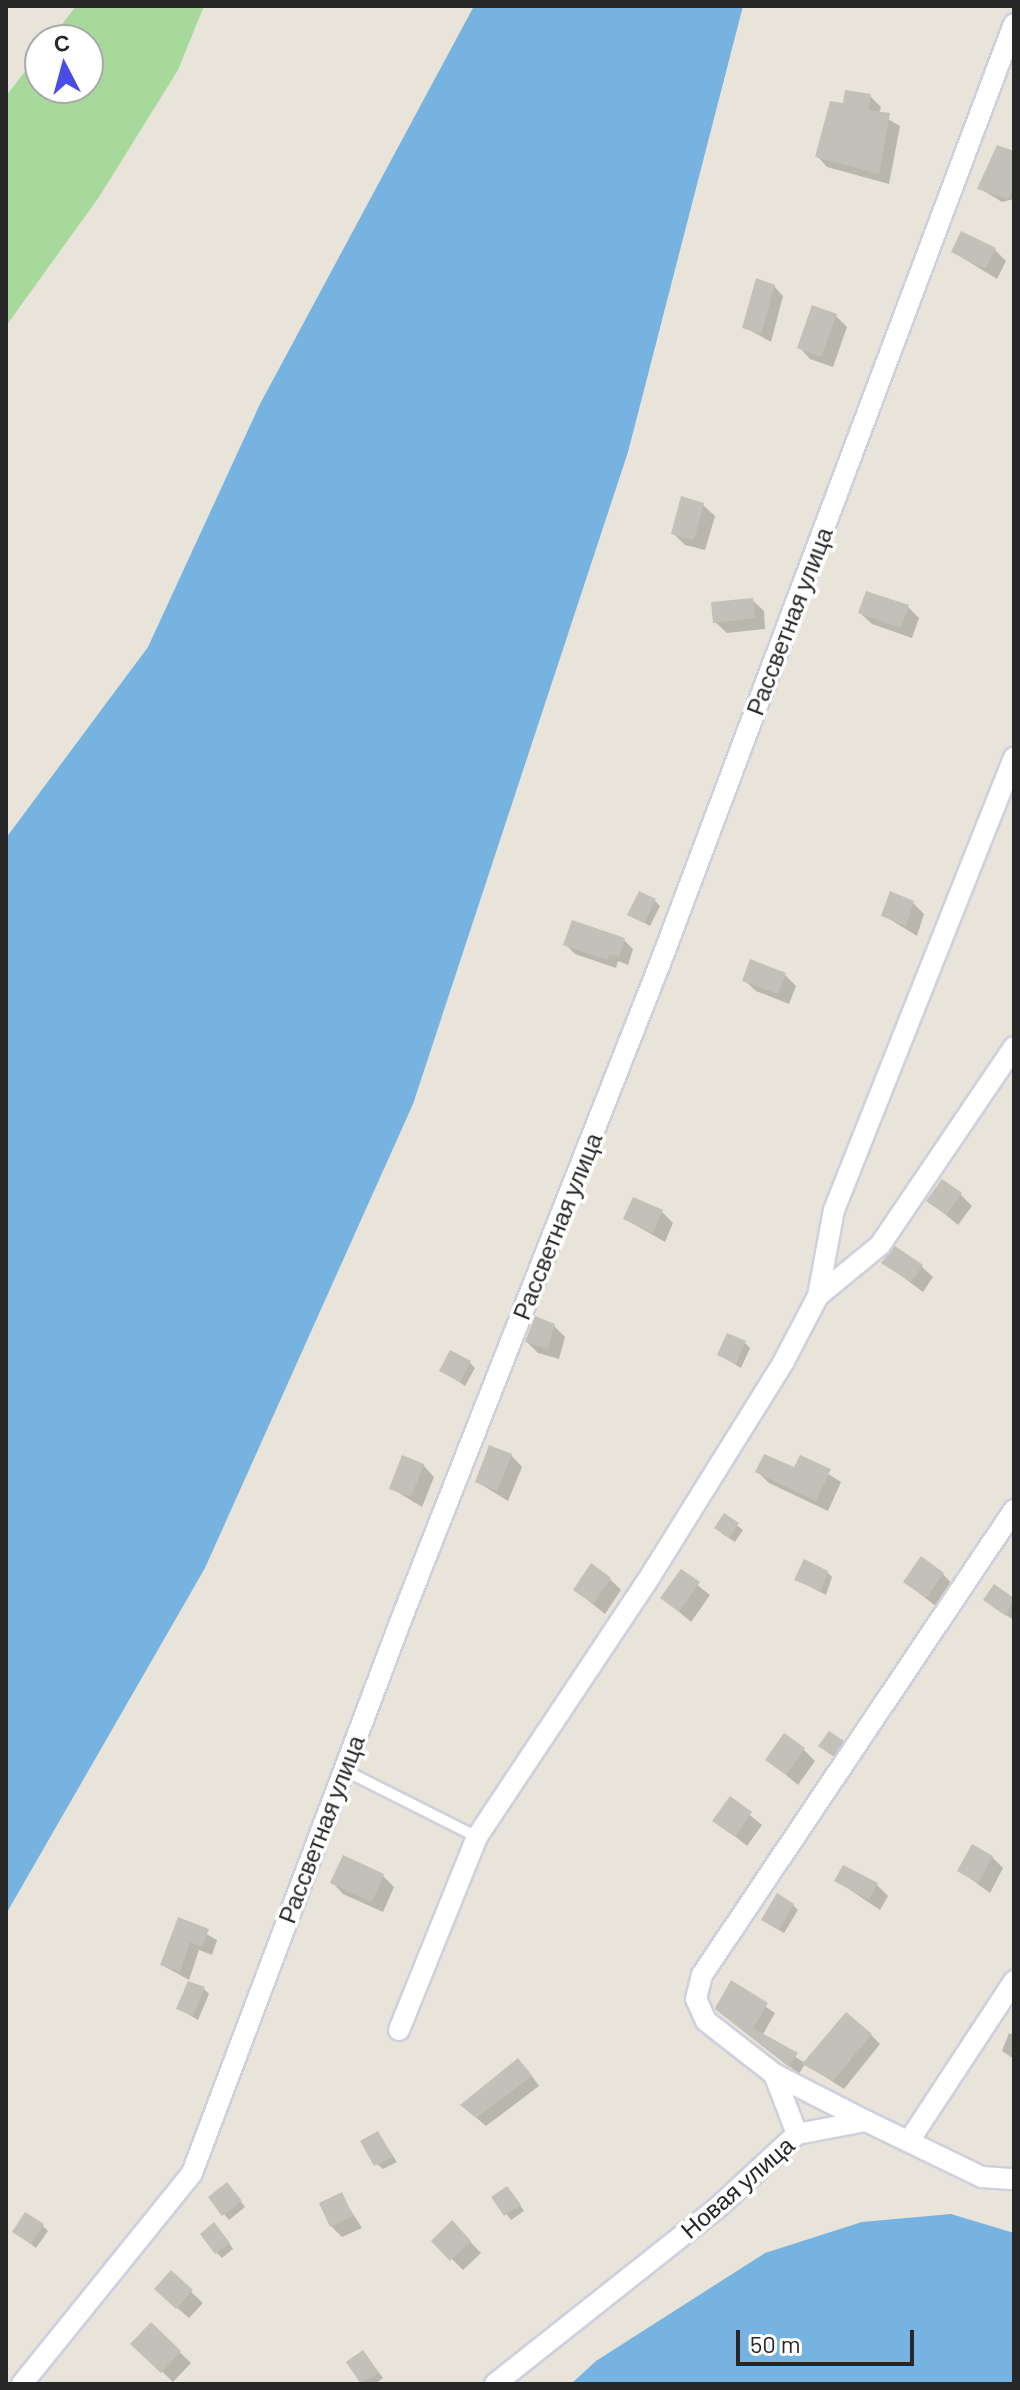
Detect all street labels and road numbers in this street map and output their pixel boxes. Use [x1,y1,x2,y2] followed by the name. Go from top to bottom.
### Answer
[740,523,838,719] street label: Рассветная улица
[506,1128,608,1324] street label: Рассветная улица
[272,1731,370,1927] street label: Рассветная улица
[675,2130,799,2244] street label: Новая улица

